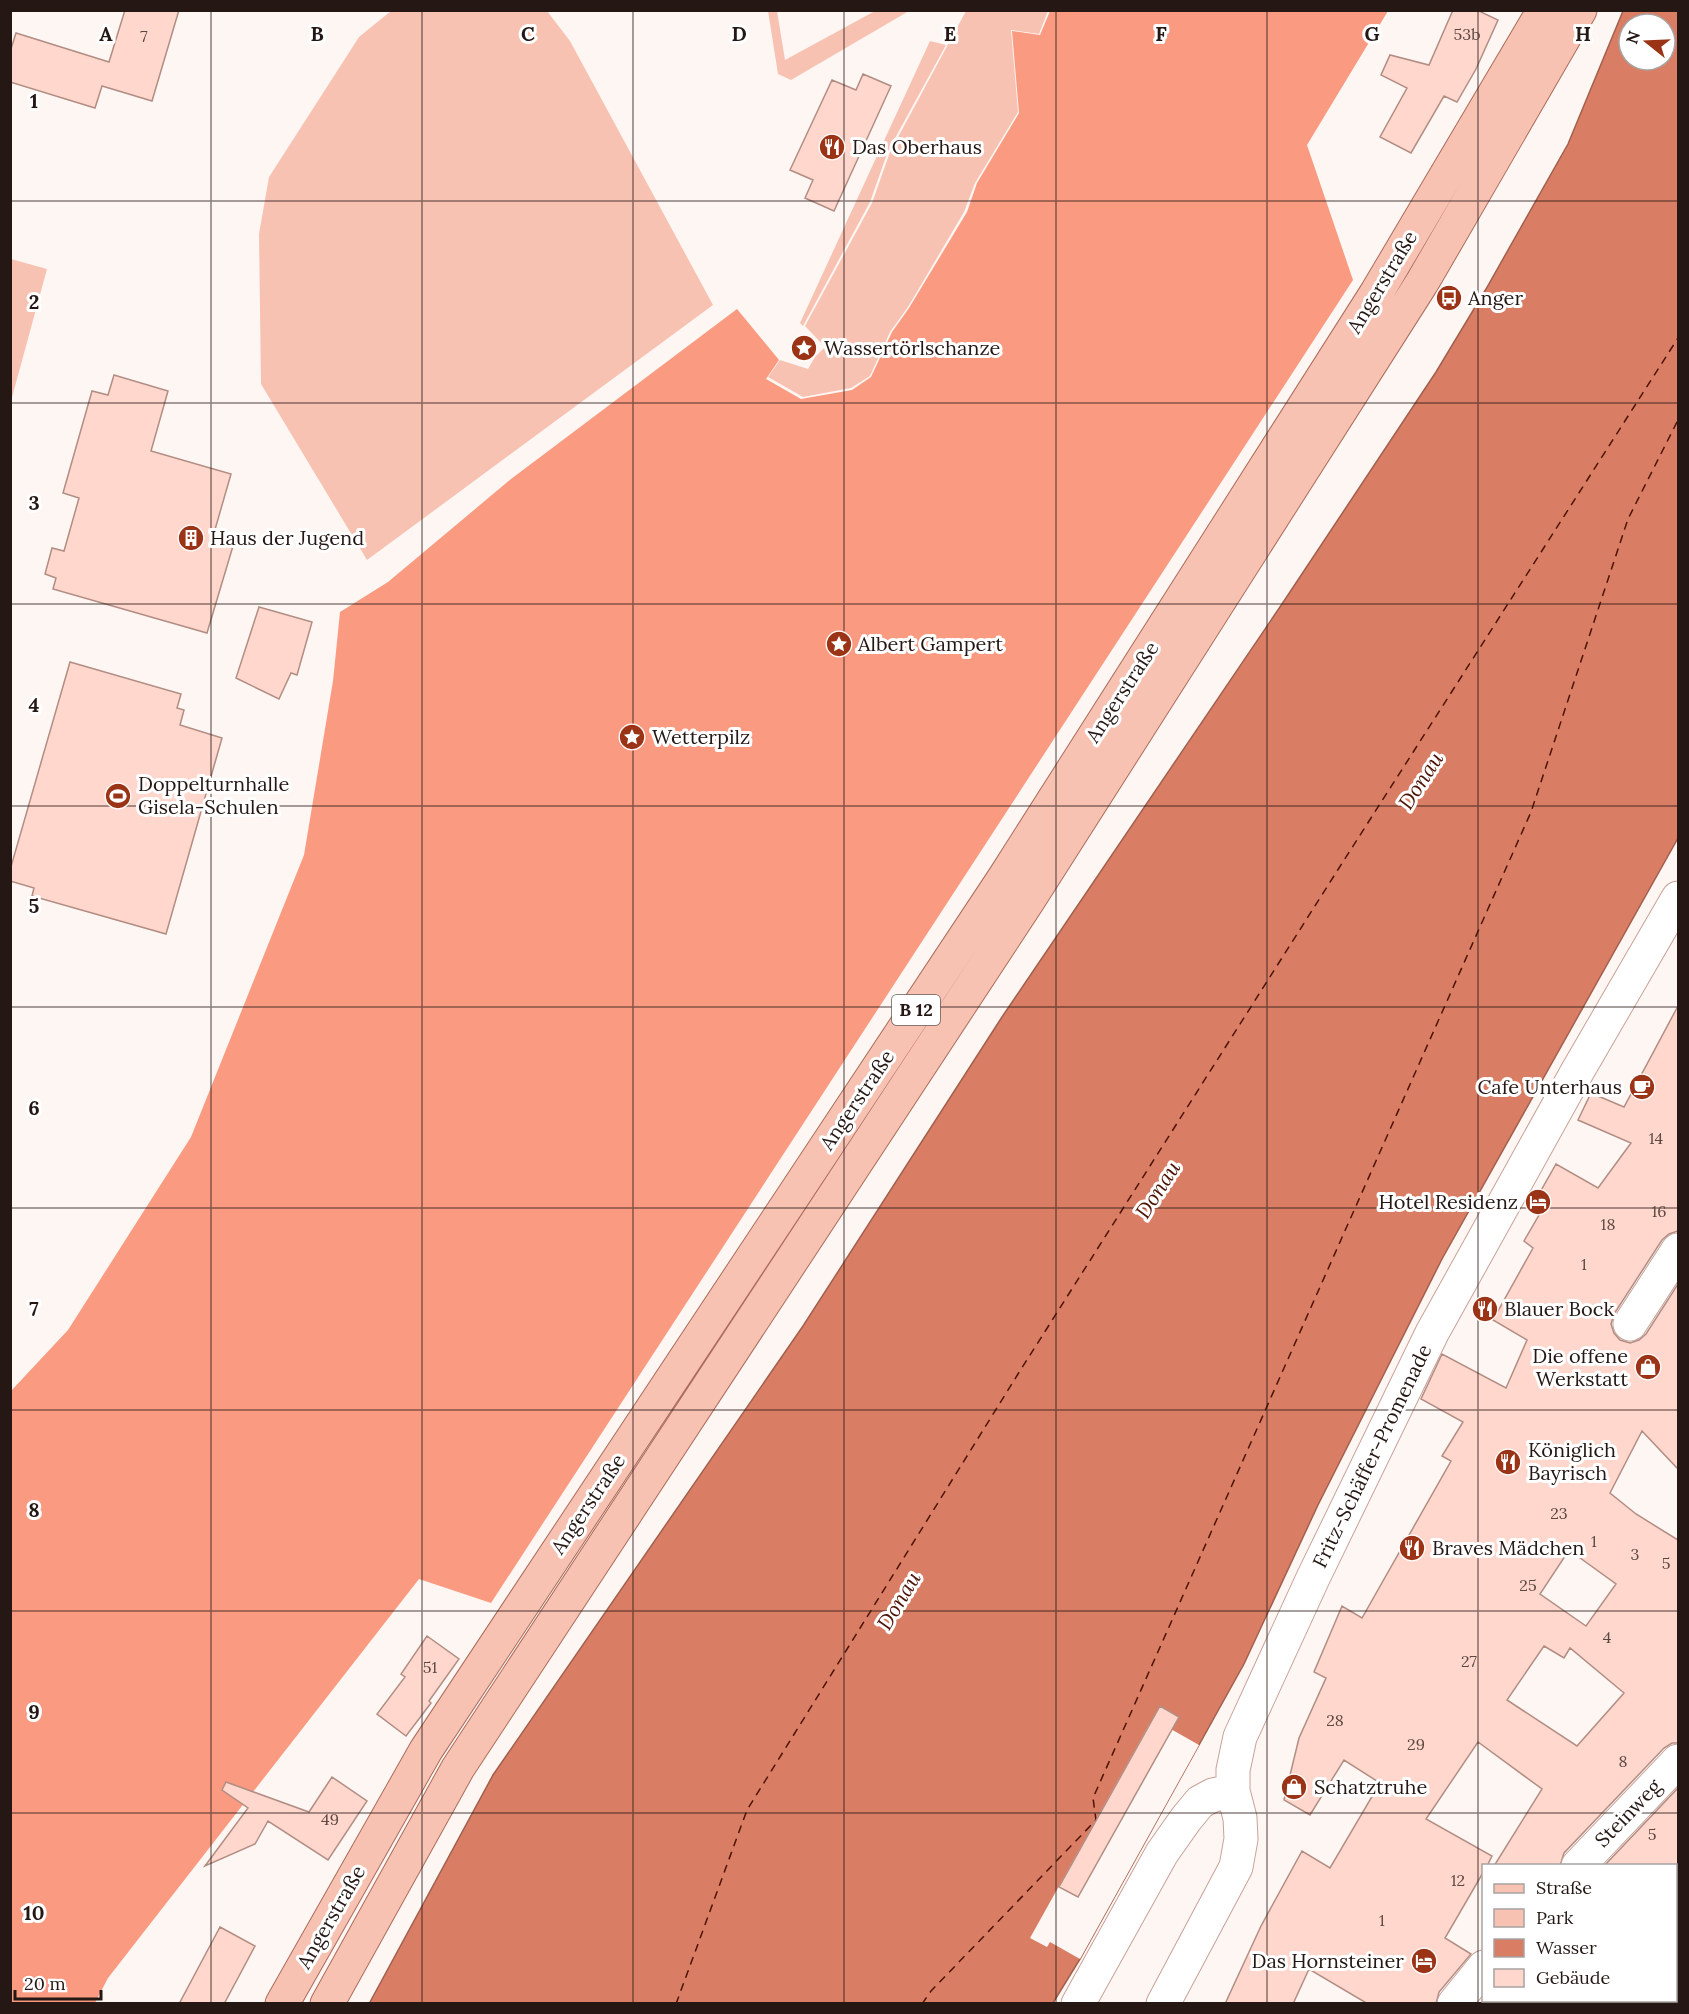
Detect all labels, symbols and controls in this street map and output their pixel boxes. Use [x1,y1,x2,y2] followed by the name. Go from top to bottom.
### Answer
[1617,12,1677,72] north arrow
[99,21,113,46] text: A
[310,21,324,46] text: B
[521,21,535,46] text: C
[731,21,747,46] text: D
[944,21,956,46] text: E
[1155,21,1167,46] text: F
[1364,21,1380,46] text: G
[1575,21,1591,46] text: H
[1454,24,1480,44] house number: 53b
[140,26,148,46] house number: 7
[1621,28,1644,46] text: N
[30,88,38,113] text: 1
[817,132,847,162] restaurant icon: Das Oberhaus
[852,134,982,159] place label: Das Oberhaus
[1341,226,1422,339] street label: Angerstraße
[1434,283,1464,313] bus stop icon: Anger
[1467,285,1523,310] place label: Anger
[29,289,39,314] text: 2
[789,333,819,363] place icon: Wassertörlschanze
[824,335,1000,360] place label: Wassertörlschanze
[28,490,40,515] text: 3
[176,523,206,553] building icon: Haus der Jugend
[210,525,364,550] place label: Haus der Jugend
[824,629,854,659] place icon: Albert Gampert
[857,631,1003,656] place label: Albert Gampert
[1079,636,1164,748] street label: Angerstraße
[29,692,40,717] text: 4
[617,722,647,752] place icon: Wetterpilz
[652,724,750,749] place label: Wetterpilz
[1392,746,1449,815] water label: Donau
[138,771,289,819] place label: Doppelturnhalle Gisela-Schulen
[103,781,133,811] sports icon: Doppelturnhalle Gisela-Schulen
[29,893,40,918] text: 5
[892,995,940,1025] road number: B 12
[813,1045,899,1155] street label: Angerstraße
[1627,1072,1657,1102] cafe icon: Cafe Unterhaus
[1477,1074,1622,1099] place label: Cafe Unterhaus
[28,1095,40,1120] text: 6
[1649,1128,1664,1148] house number: 14
[1129,1155,1186,1224] water label: Donau
[1523,1187,1553,1217] hotel icon: Hotel Residenz
[1379,1189,1518,1214] place label: Hotel Residenz
[1651,1201,1667,1221] house number: 16
[1601,1214,1615,1234] house number: 18
[1581,1254,1587,1274] house number: 1
[1470,1294,1500,1324] restaurant icon: Blauer Bock
[29,1296,39,1321] text: 7
[1504,1296,1614,1321] place label: Blauer Bock
[1306,1340,1437,1572] street label: Fritz-Schäffer-Promenade
[1532,1343,1628,1391] place label: Die offene Werkstatt
[1633,1352,1663,1382] shop icon: Die offene Werkstatt
[1528,1437,1616,1485] place label: Königlich Bayrisch
[1493,1447,1523,1477] restaurant icon: Königlich Bayrisch
[544,1449,630,1559] street label: Angerstraße
[28,1497,40,1522] text: 8
[1550,1503,1568,1523] house number: 23
[1591,1531,1597,1551] house number: 1
[1397,1533,1427,1563] restaurant icon: Braves Mädchen
[1432,1535,1584,1560] place label: Braves Mädchen
[1631,1544,1640,1564] house number: 3
[1662,1553,1670,1573] house number: 5
[871,1566,927,1635] water label: Donau
[1519,1575,1537,1595] house number: 25
[1603,1627,1612,1647] house number: 4
[1461,1651,1478,1671] house number: 27
[423,1657,437,1677] house number: 51
[28,1699,40,1724] text: 9
[1326,1710,1344,1730] house number: 28
[1407,1734,1425,1754] house number: 29
[1619,1751,1628,1771] house number: 8
[1279,1772,1309,1802] shop icon: Schatztruhe
[1589,1773,1667,1852] street label: Steinweg
[1314,1774,1427,1799] place label: Schatztruhe
[321,1809,339,1829] house number: 49
[1648,1824,1656,1844] house number: 5
[290,1860,370,1974] street label: Angerstraße
[1482,1864,1677,2002] legend
[1451,1870,1465,1890] house number: 12
[1536,1876,1592,1899] text: Straße
[24,1900,44,1925] text: 10
[1536,1906,1574,1929] text: Park
[1379,1910,1385,1930] house number: 1
[1536,1936,1597,1959] text: Wasser
[1409,1946,1439,1976] hotel icon: Das Hornsteiner
[1252,1948,1404,1973] place label: Das Hornsteiner
[15,1963,100,2001] scale bar
[1536,1966,1611,1989] text: Gebäude
[24,1972,66,1995] text: 20 m

